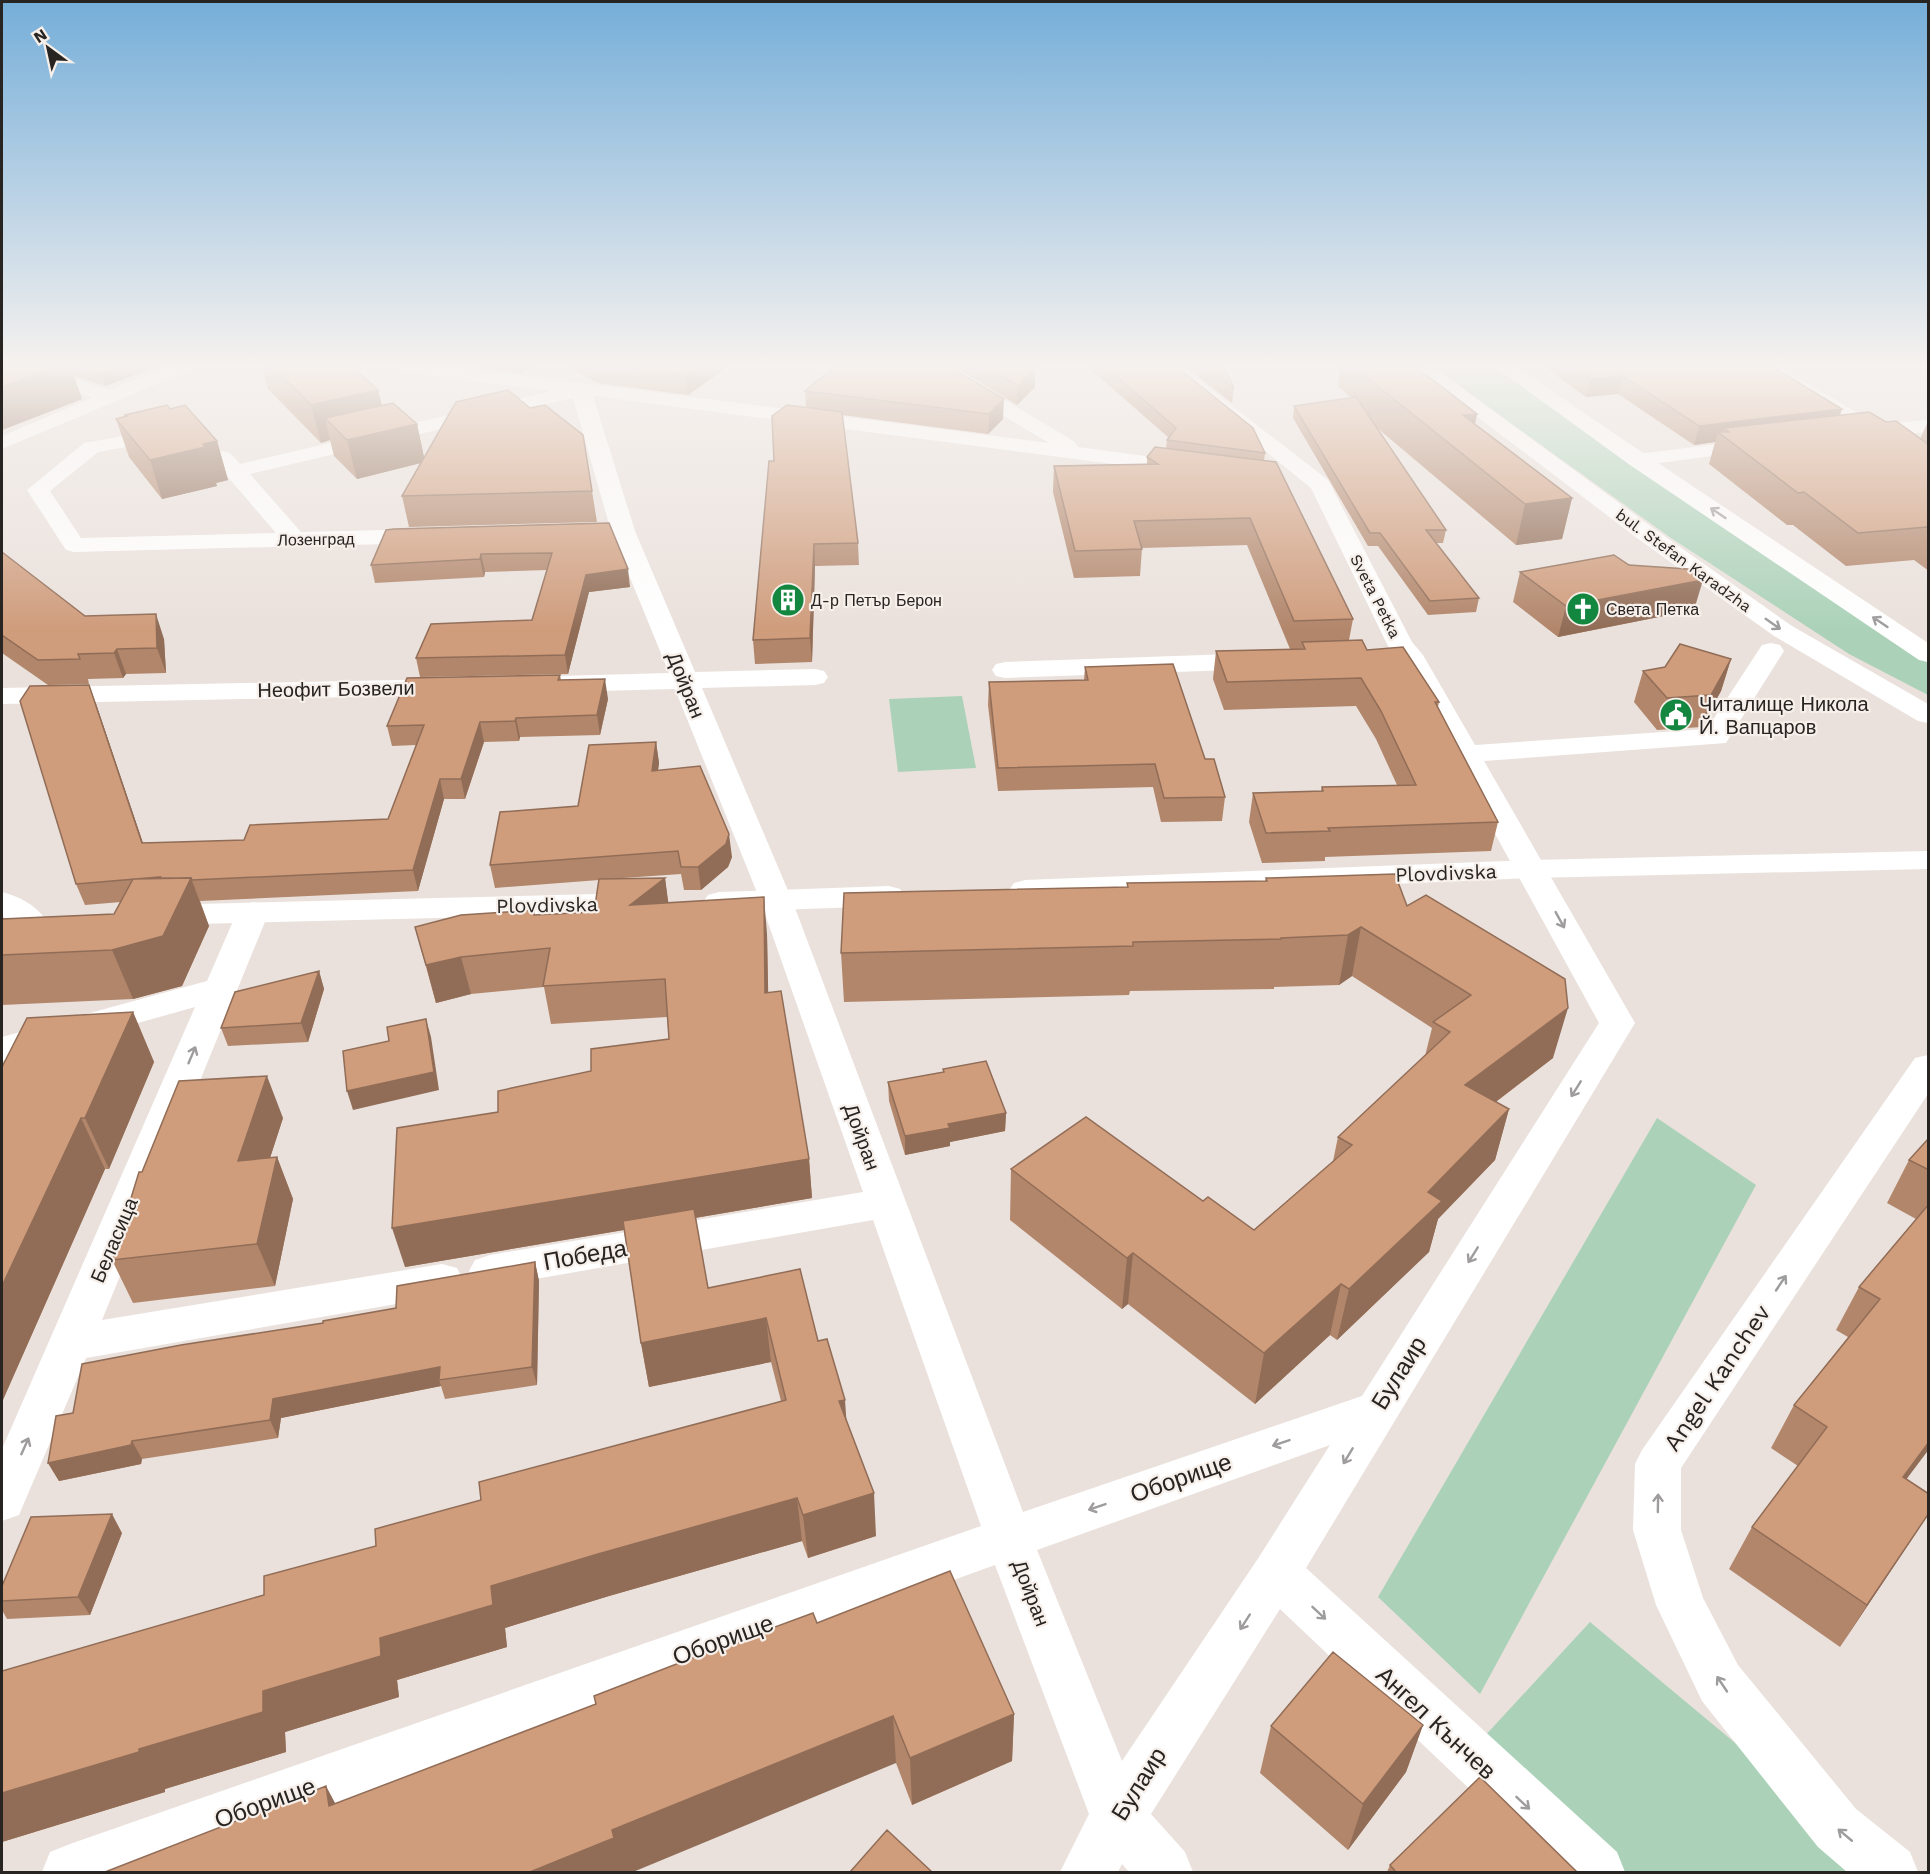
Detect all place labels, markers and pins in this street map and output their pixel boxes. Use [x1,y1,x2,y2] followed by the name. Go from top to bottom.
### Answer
[770,582,806,618] building icon: Д-р Петър Берон
[811,591,942,610] place label: Д-р Петър Берон
[1565,591,1601,627] church icon: Света Петка
[1606,600,1699,619] place label: Света Петка
[1699,692,1870,739] place label: Читалище Никола Й. Вапцаров
[1658,697,1694,733] public building icon: Читалище Никола Й. Вапцаров

